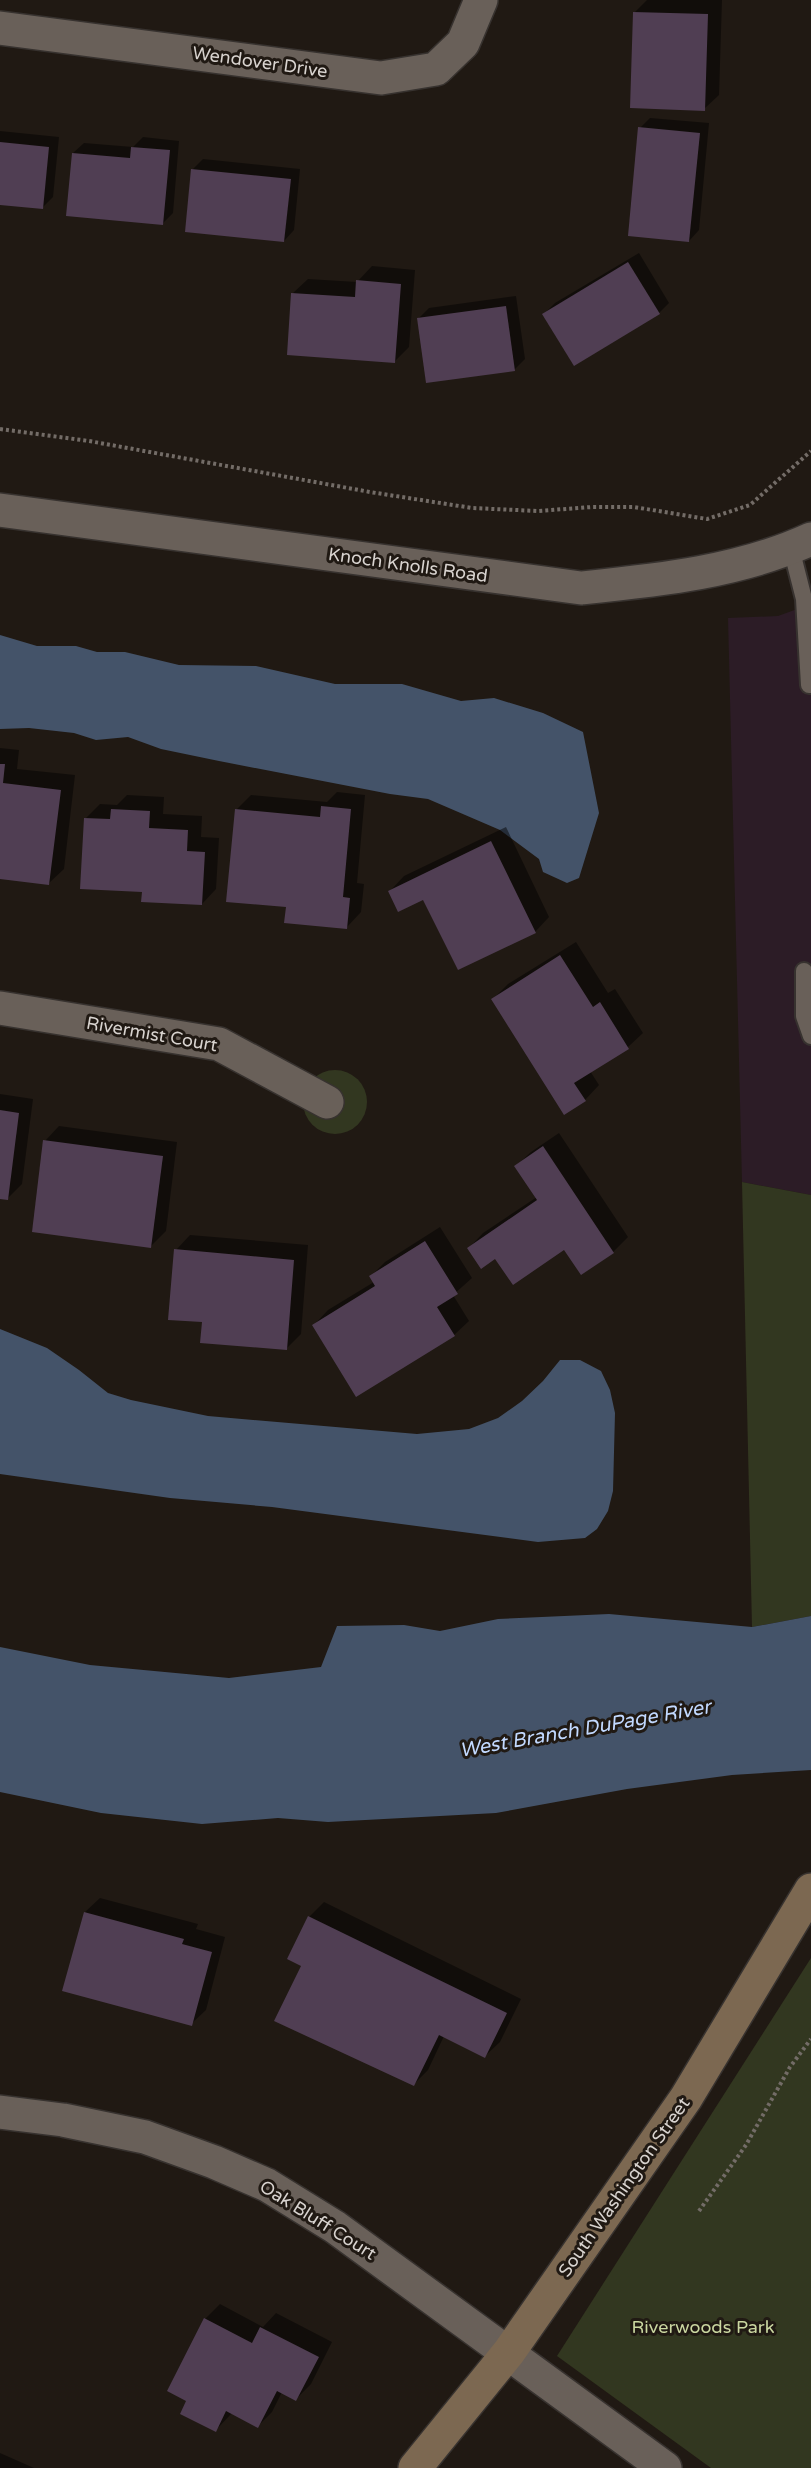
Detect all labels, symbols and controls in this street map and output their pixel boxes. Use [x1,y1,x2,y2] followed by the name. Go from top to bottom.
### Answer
[191,42,329,82] street label: Wendover Drive
[327,543,489,587] street label: Knoch Knolls Road
[85,1012,219,1056] street label: Rivermist Court
[458,1695,715,1763] water label: West Branch DuPage River
[554,2093,695,2281] street label: South Washington Street
[256,2175,380,2265] street label: Oak Bluff Court
[632,2316,775,2338] park label: Riverwoods Park

